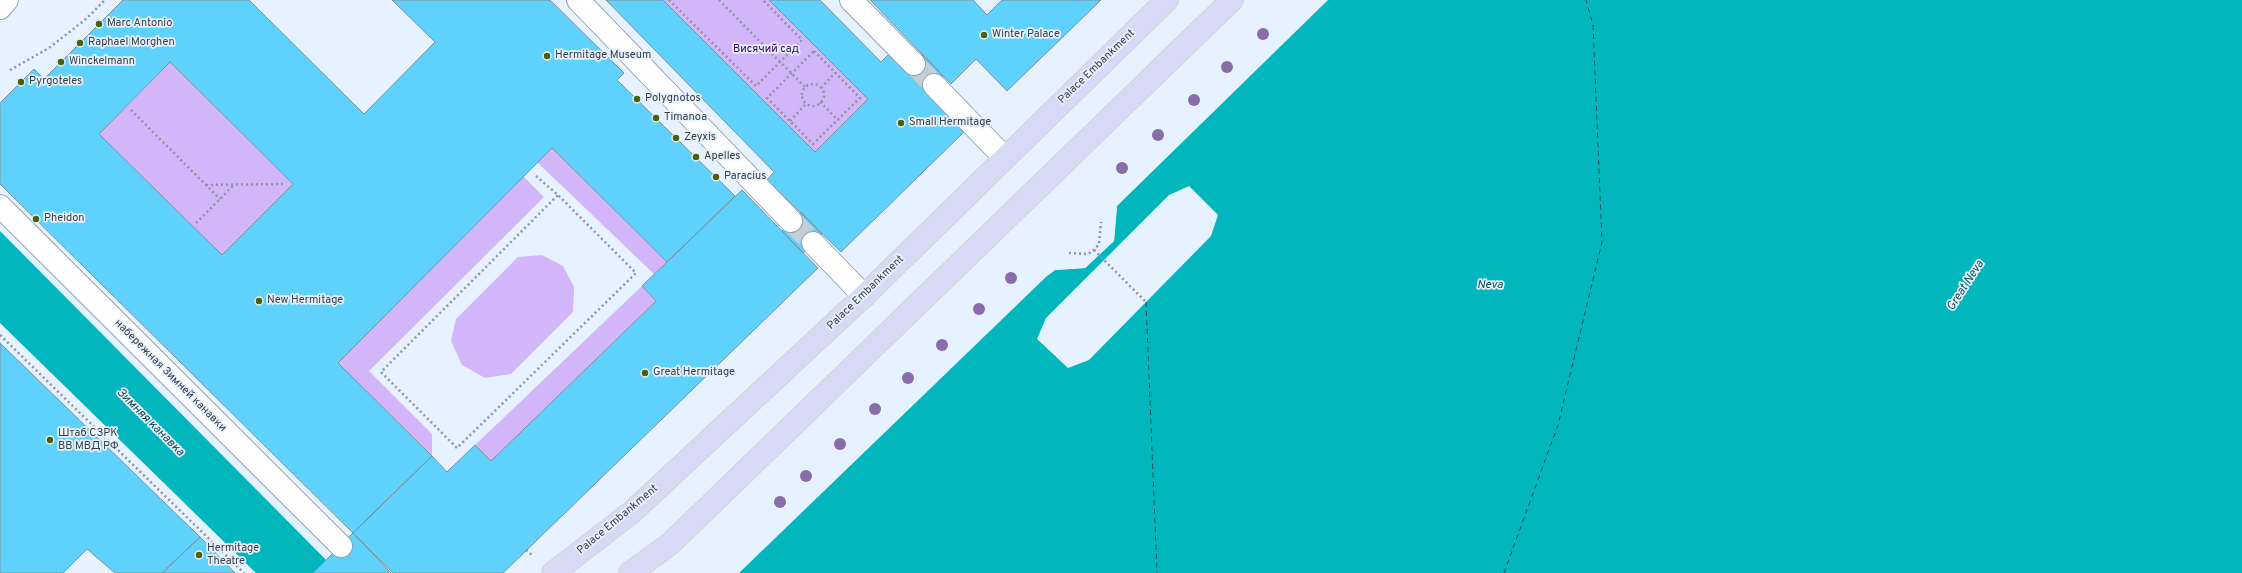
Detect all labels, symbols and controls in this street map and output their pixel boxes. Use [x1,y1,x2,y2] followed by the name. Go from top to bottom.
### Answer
[107,17,172,31] place label: Marc Antonio
[94,19,104,29] marker: Marc Antonio
[1056,27,1138,107] street label: Palace Embankment
[992,28,1060,42] place label: Winter Palace
[979,30,989,40] marker: Winter Palace
[88,36,175,50] place label: Raphael Morghen
[75,38,85,48] marker: Raphael Morghen
[733,43,799,57] park label: Висячий сад
[555,49,651,63] place label: Hermitage Museum
[542,51,552,61] marker: Hermitage Museum
[69,55,135,69] place label: Winckelmann
[56,57,66,67] marker: Winckelmann
[29,75,82,89] place label: Pyrgoteles
[16,77,26,87] marker: Pyrgoteles
[645,92,701,106] place label: Polygnotos
[632,94,642,104] marker: Polygnotos
[664,111,707,125] place label: Timanoa
[651,113,661,123] marker: Timanoa
[909,116,991,130] place label: Small Hermitage
[896,118,906,128] marker: Small Hermitage
[684,131,716,145] place label: Zeyxis
[671,133,681,143] marker: Zeyxis
[704,150,741,164] place label: Apelles
[691,152,701,162] marker: Apelles
[724,170,766,184] place label: Paracius
[711,172,721,182] marker: Paracius
[44,212,84,226] place label: Pheidon
[31,214,41,224] marker: Pheidon
[825,253,907,333] street label: Palace Embankment
[1944,258,1988,314] water label: Great Neva
[1477,279,1503,293] water label: Neva
[267,294,343,308] place label: New Hermitage
[254,296,264,306] marker: New Hermitage
[111,317,229,435] street label: набережная Зимней канавки
[653,366,735,380] place label: Great Hermitage
[640,368,650,378] marker: Great Hermitage
[113,386,187,460] water label: Зимняя канавка
[58,427,119,453] place label: Штаб СЗРК ВВ МВД РФ
[45,435,55,445] marker: Штаб СЗРК ВВ МВД РФ
[575,482,661,558] street label: Palace Embankment
[207,542,259,568] place label: Hermitage Theatre
[194,550,204,560] marker: Hermitage Theatre

